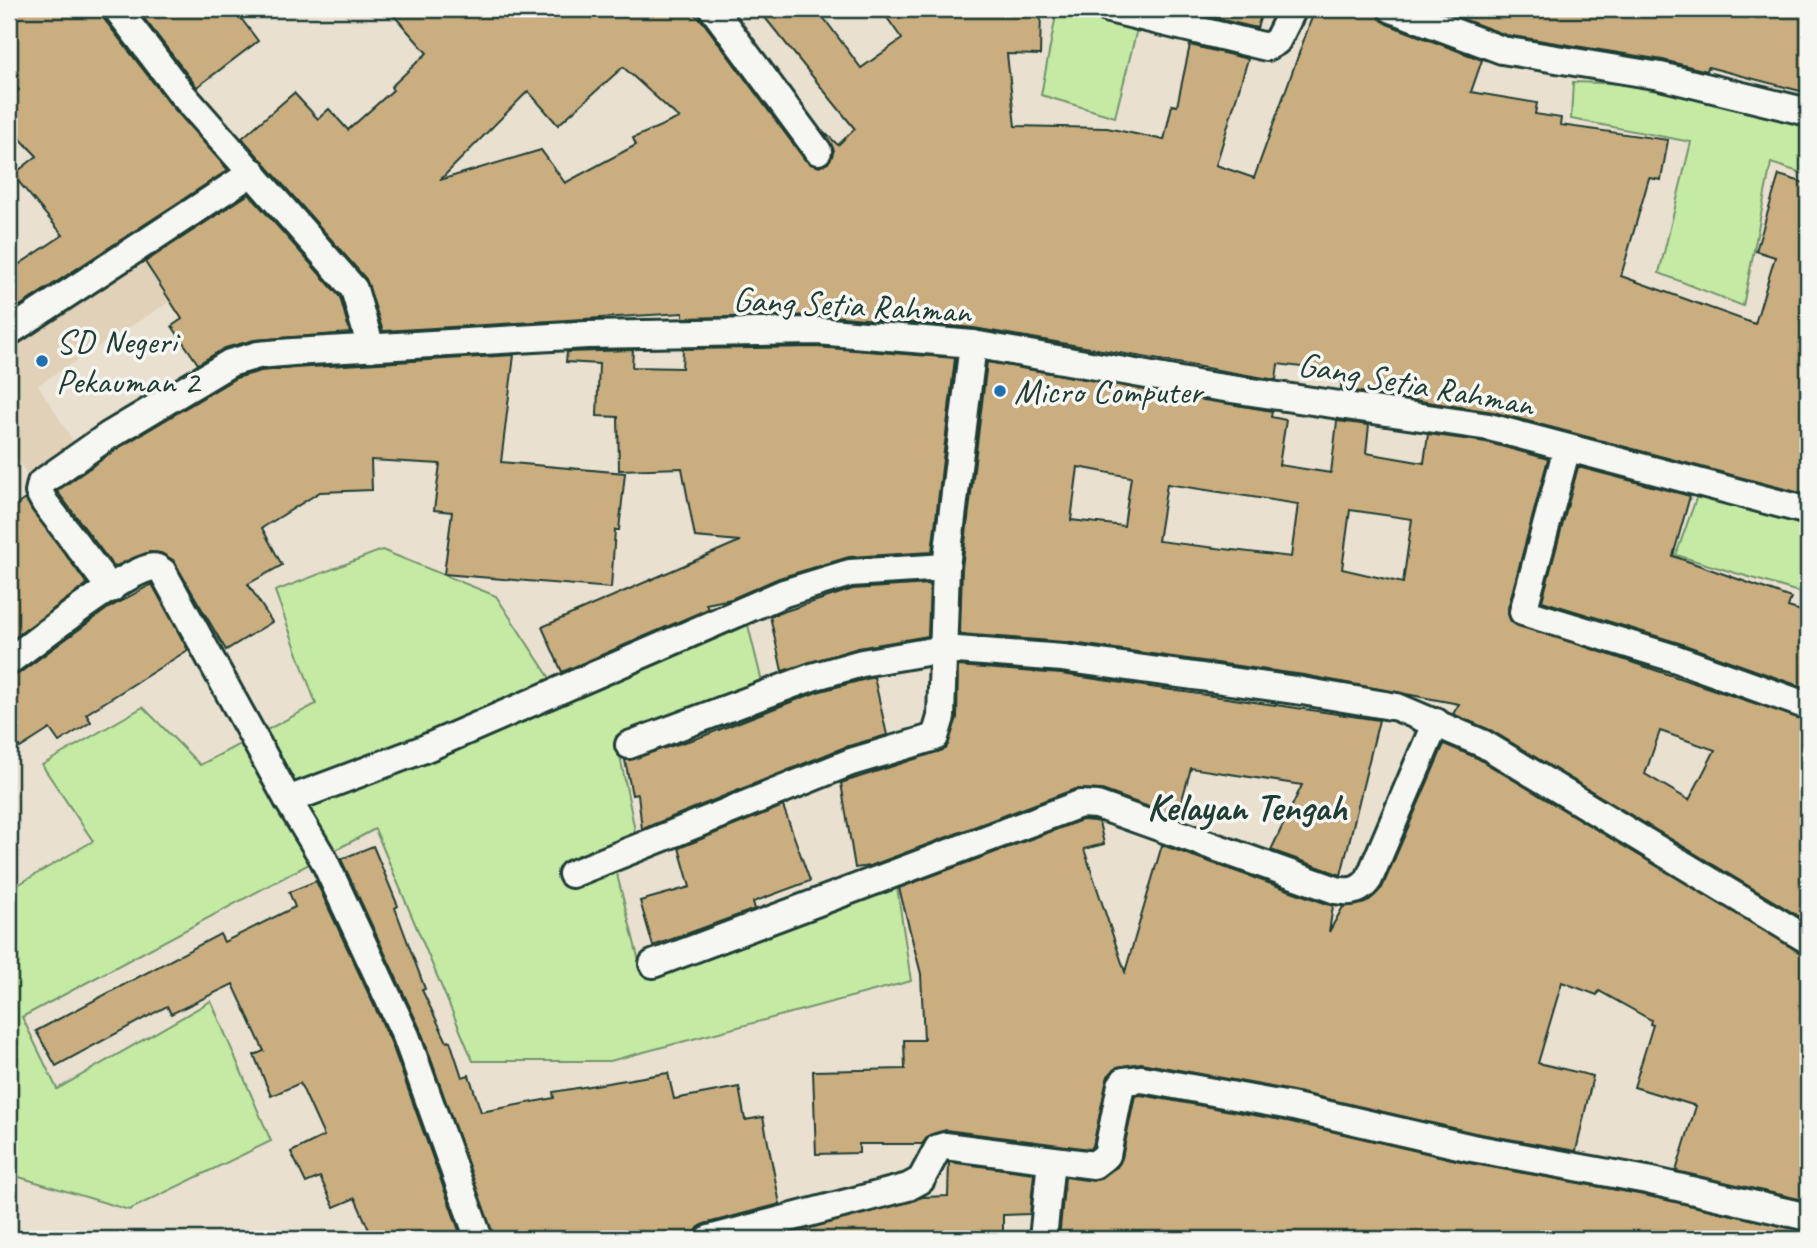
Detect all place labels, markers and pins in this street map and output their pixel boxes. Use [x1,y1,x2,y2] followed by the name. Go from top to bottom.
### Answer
[56,319,203,404] place label: SD Negeri Pekauman 2
[34,353,50,369] marker: SD Negeri Pekauman 2
[1014,369,1205,414] place label: Micro Computer
[992,383,1008,399] marker: Micro Computer

